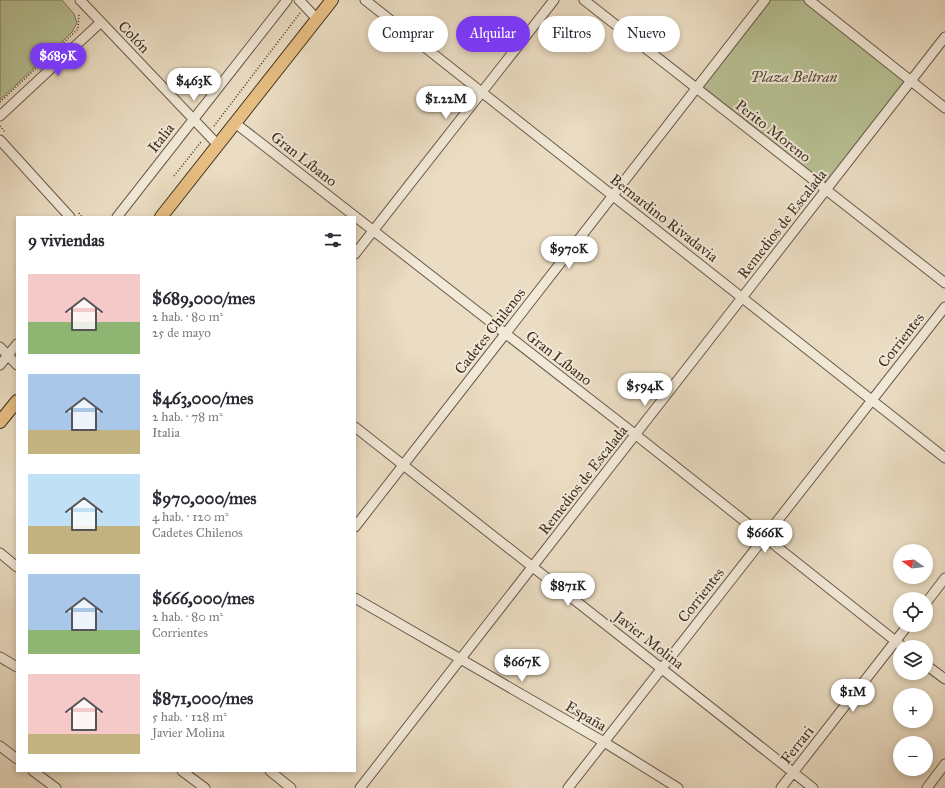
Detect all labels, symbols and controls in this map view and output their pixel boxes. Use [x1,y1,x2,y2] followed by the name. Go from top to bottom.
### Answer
[368,16,448,52] chip: Comprar
[456,16,530,52] chip: Alquilar
[538,16,605,52] chip: Filtros
[613,16,680,52] chip: Nuevo
[114,17,154,57] street label: Colón
[30,43,86,77] pin: $689K
[39,48,77,64] text: $689K
[166,68,222,102] pin: $463K
[751,68,838,86] park label: Plaza Beltran
[176,73,212,89] text: $463K
[413,86,479,120] pin: $1.22M
[425,91,467,107] text: $1.22M
[732,96,815,166] street label: Perito Moreno
[144,119,178,156] street label: Italia
[267,128,341,191] street label: Gran Líbano
[734,165,831,282] street label: Remedios de Escalada
[606,170,722,266] street label: Bernardino Rivadavia
[322,229,344,251] icon: filters
[28,230,105,251] text: 9 viviendas
[541,236,597,270] pin: $970K
[550,241,588,257] text: $970K
[451,284,529,378] street label: Cadetes Chilenos
[152,288,255,309] text: $689,000/mes
[60,290,108,338] icon: home
[152,309,223,325] text: 2 hab. · 80 m²
[874,309,928,371] street label: Corrientes
[152,325,211,341] text: 25 de mayo
[522,327,596,390] street label: Gran Líbano
[617,373,673,407] pin: $594K
[626,378,664,394] text: $594K
[152,388,253,409] text: $463,000/mes
[60,390,108,438] icon: home
[152,409,223,425] text: 2 hab. · 78 m²
[535,421,632,538] street label: Remedios de Escalada
[152,425,180,441] text: Italia
[152,488,256,509] text: $970,000/mes
[60,490,108,538] icon: home
[152,509,229,525] text: 4 hab. · 120 m²
[737,520,793,554] pin: $666K
[152,525,243,541] text: Cadetes Chilenos
[746,525,784,541] text: $666K
[893,544,933,584] north arrow
[893,544,933,776] map controls
[674,564,728,626] street label: Corrientes
[540,573,596,607] pin: $871K
[550,578,586,594] text: $871K
[152,588,255,609] text: $666,000/mes
[60,590,108,638] icon: home
[893,592,933,632] button: locate
[608,606,688,674] street label: Javier Molina
[152,609,223,625] text: 2 hab. · 80 m²
[152,625,208,641] text: Corrientes
[893,640,933,680] button: layers
[494,649,550,683] pin: $667K
[503,654,541,670] text: $667K
[834,679,872,713] pin: $1M
[840,684,866,700] text: $1M
[152,688,253,709] text: $871,000/mes
[893,688,933,728] button: +
[60,690,108,738] icon: home
[562,697,610,735] street label: España
[152,709,227,725] text: 5 hab. · 128 m²
[777,722,817,768] street label: Ferrari
[152,725,225,741] text: Javier Molina
[893,736,933,776] button: −

